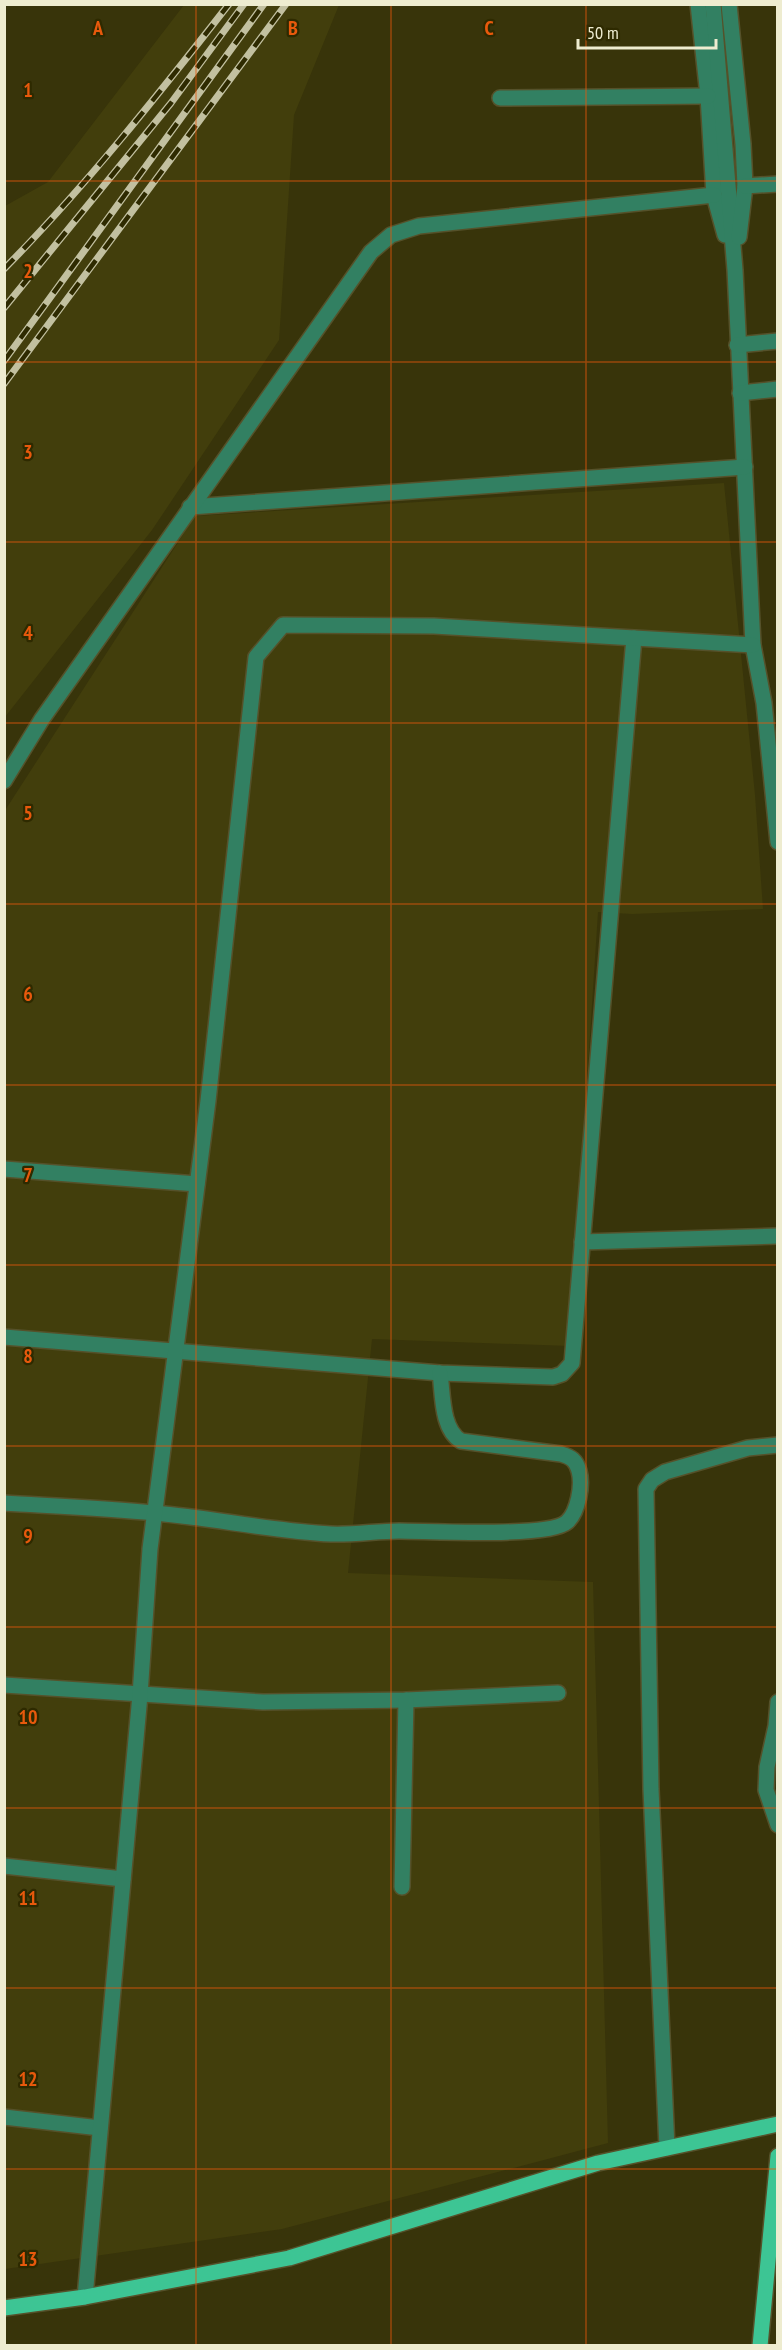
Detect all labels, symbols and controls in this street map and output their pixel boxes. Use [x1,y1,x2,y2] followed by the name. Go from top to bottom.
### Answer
[578,12,716,50] scale bar
[92,15,104,41] text: A
[288,15,298,41] text: B
[484,15,494,41] text: C
[587,21,619,44] text: 50 m
[23,77,33,103] text: 1
[23,258,33,284] text: 2
[23,439,33,465] text: 3
[23,620,33,646] text: 4
[23,800,33,826] text: 5
[23,981,33,1007] text: 6
[23,1162,33,1188] text: 7
[23,1343,33,1369] text: 8
[23,1523,33,1549] text: 9
[18,1704,38,1730] text: 10
[18,1885,38,1911] text: 11
[18,2066,38,2092] text: 12
[18,2246,38,2272] text: 13

